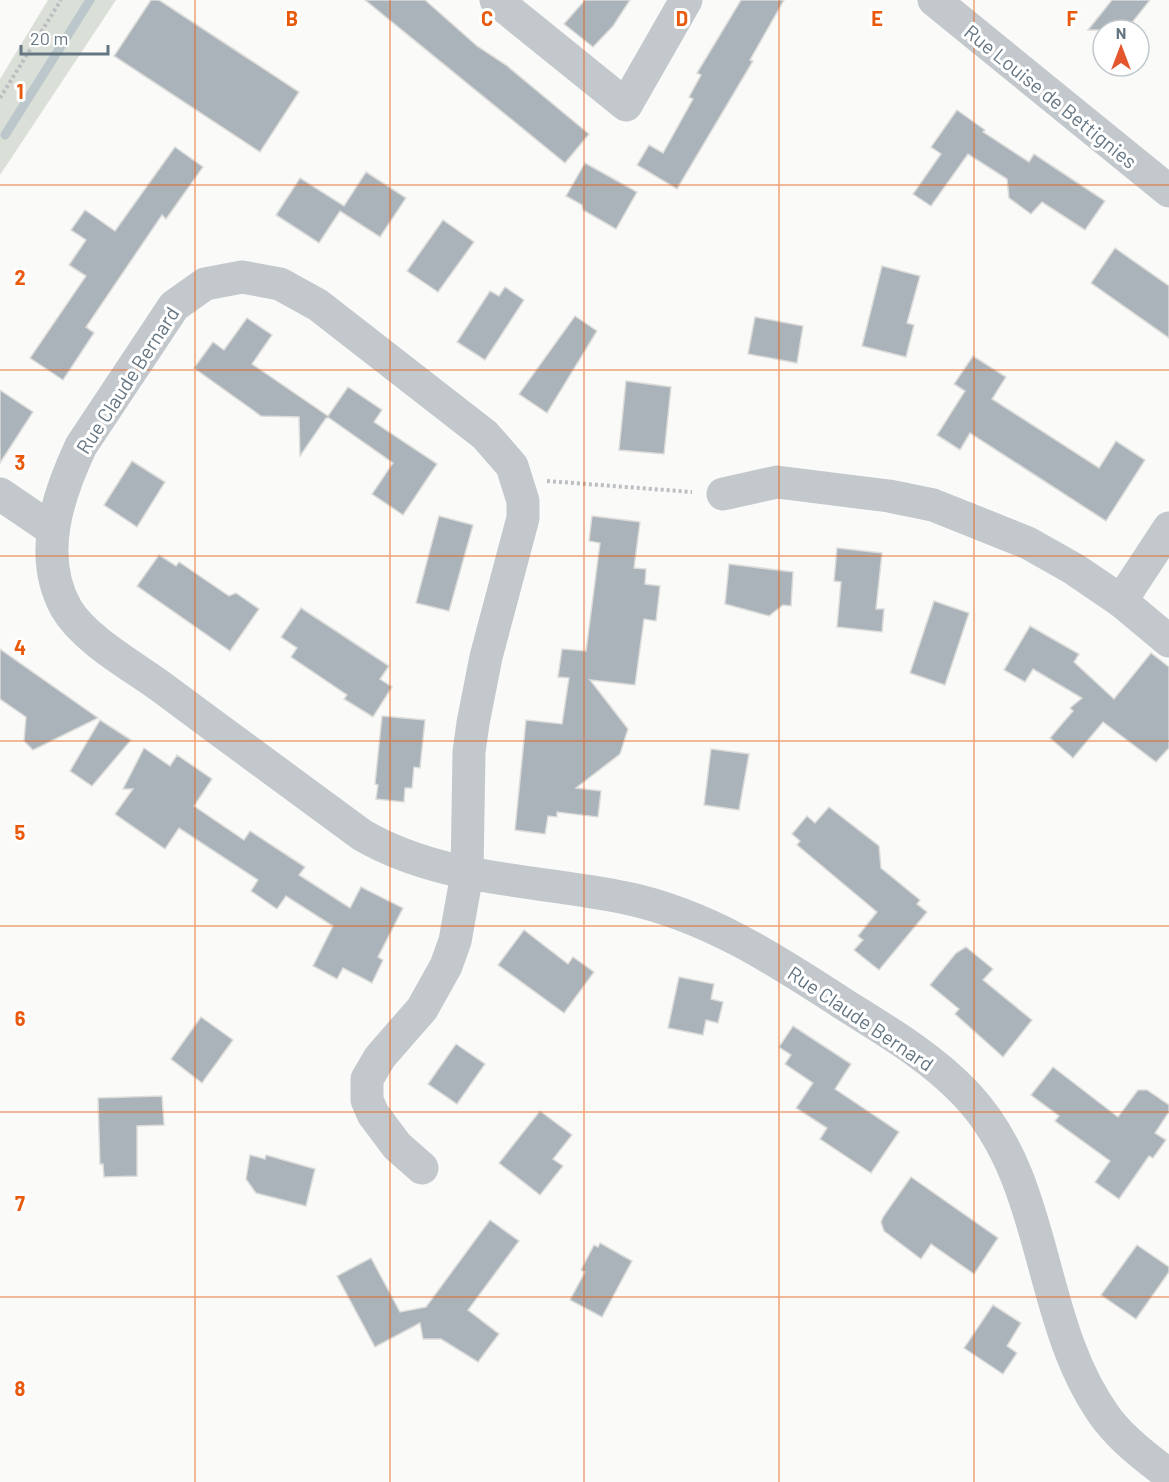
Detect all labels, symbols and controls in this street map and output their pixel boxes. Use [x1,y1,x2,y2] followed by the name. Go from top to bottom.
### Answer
[286,6,298,30] text: B
[481,6,493,30] text: C
[676,6,688,30] text: D
[871,6,883,30] text: E
[1066,6,1078,30] text: F
[21,18,108,56] scale bar
[1091,18,1151,78] north arrow
[960,19,1142,173] street label: Rue Louise de Bettignies
[1116,23,1126,42] text: N
[30,27,68,49] text: 20 m
[16,79,24,103] text: 1
[14,265,26,289] text: 2
[71,302,183,458] street label: Rue Claude Bernard
[15,450,25,474] text: 3
[14,635,26,659] text: 4
[15,820,26,844] text: 5
[784,960,938,1076] street label: Rue Claude Bernard
[15,1006,26,1030] text: 6
[15,1191,25,1215] text: 7
[15,1376,26,1400] text: 8

